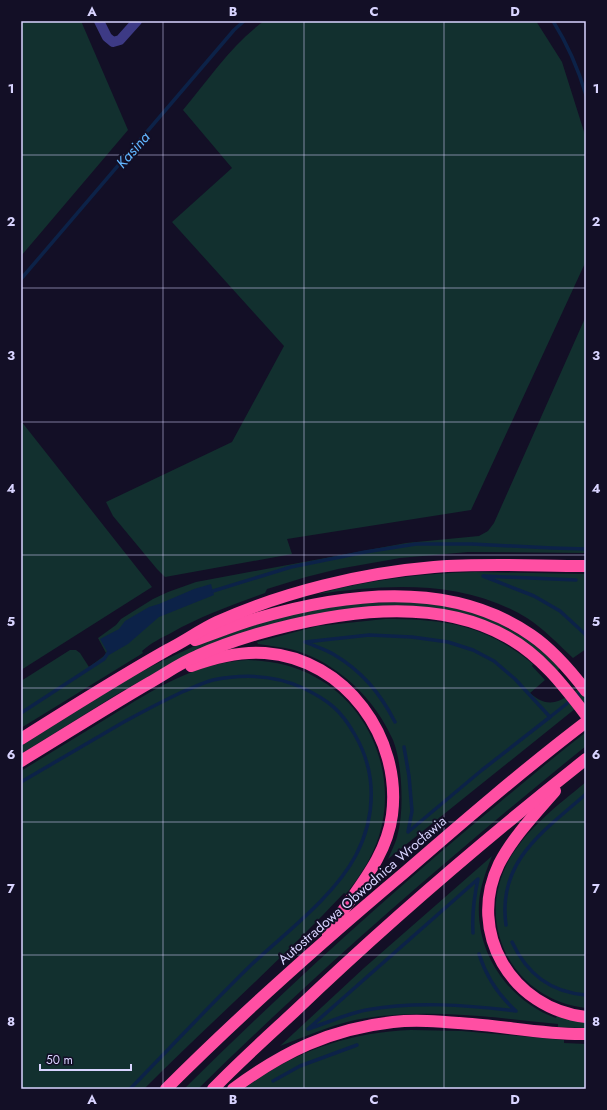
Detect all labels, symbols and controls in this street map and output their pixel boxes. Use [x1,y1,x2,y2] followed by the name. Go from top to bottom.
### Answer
[86,2,97,21] text: A
[229,2,238,21] text: B
[369,2,379,21] text: C
[510,2,520,21] text: D
[8,79,14,98] text: 1
[593,79,599,98] text: 1
[111,126,156,173] water label: Kasina
[7,212,15,231] text: 2
[592,212,600,231] text: 2
[7,346,15,365] text: 3
[592,346,600,365] text: 3
[6,479,16,498] text: 4
[591,479,601,498] text: 4
[7,612,15,631] text: 5
[592,612,600,631] text: 5
[7,745,16,764] text: 6
[592,745,601,764] text: 6
[273,811,451,969] street label: Autostradowa Obwodnica Wrocławia
[7,879,15,898] text: 7
[592,879,600,898] text: 7
[7,1012,15,1031] text: 8
[592,1012,600,1031] text: 8
[40,1046,131,1072] scale bar
[46,1051,73,1069] text: 50 m
[86,1090,97,1109] text: A
[229,1090,238,1109] text: B
[369,1090,379,1109] text: C
[510,1090,520,1109] text: D

